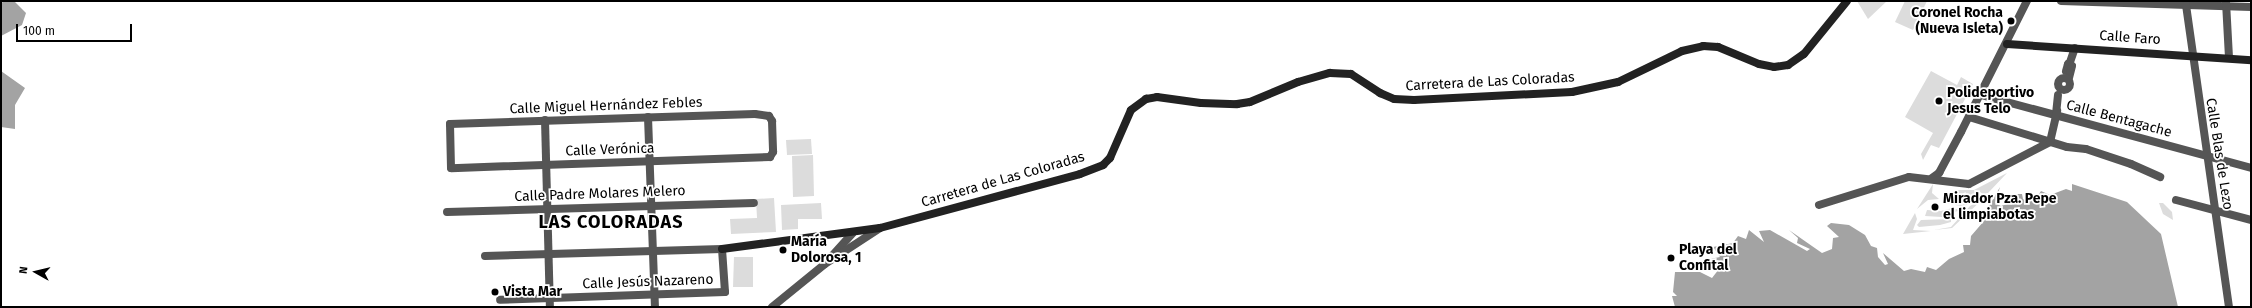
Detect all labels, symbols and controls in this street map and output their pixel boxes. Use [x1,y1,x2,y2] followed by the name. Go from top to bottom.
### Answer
[1911,5,2003,38] place label: Coronel Rocha (Nueva Isleta)
[18,16,134,42] scale bar
[2006,16,2016,26] marker: Coronel Rocha (Nueva Isleta)
[23,24,55,38] text: 100 m
[2099,27,2161,49] street label: Calle Faro
[1405,69,1575,95] street label: Carretera de Las Coloradas
[1947,85,2034,118] place label: Polideportivo Jesus Telo
[509,94,703,118] street label: Calle Miguel Hernández Febles
[1934,96,1944,106] marker: Polideportivo Jesus Telo
[2064,97,2174,141] street label: Calle Bentagache
[2202,97,2236,211] street label: Calle Blas de Lezo
[565,140,655,160] street label: Calle Verónica
[919,149,1087,211] street label: Carretera de Las Coloradas
[514,183,686,205] street label: Calle Padre Molares Melero
[1943,191,2057,224] place label: Mirador Pza. Pepe el limpiabotas
[1930,202,1940,212] marker: Mirador Pza. Pepe el limpiabotas
[539,211,683,233] district label: LAS COLORADAS
[791,234,861,266] place label: María Dolorosa, 1
[1679,242,1737,274] place label: Playa del Confital
[778,245,788,255] marker: María Dolorosa, 1
[16,252,56,292] north arrow
[1666,253,1676,263] marker: Playa del Confital
[17,266,31,275] text: N
[582,271,714,293] street label: Calle Jesús Nazareno
[503,284,562,300] place label: Vista Mar
[490,287,500,297] marker: Vista Mar

